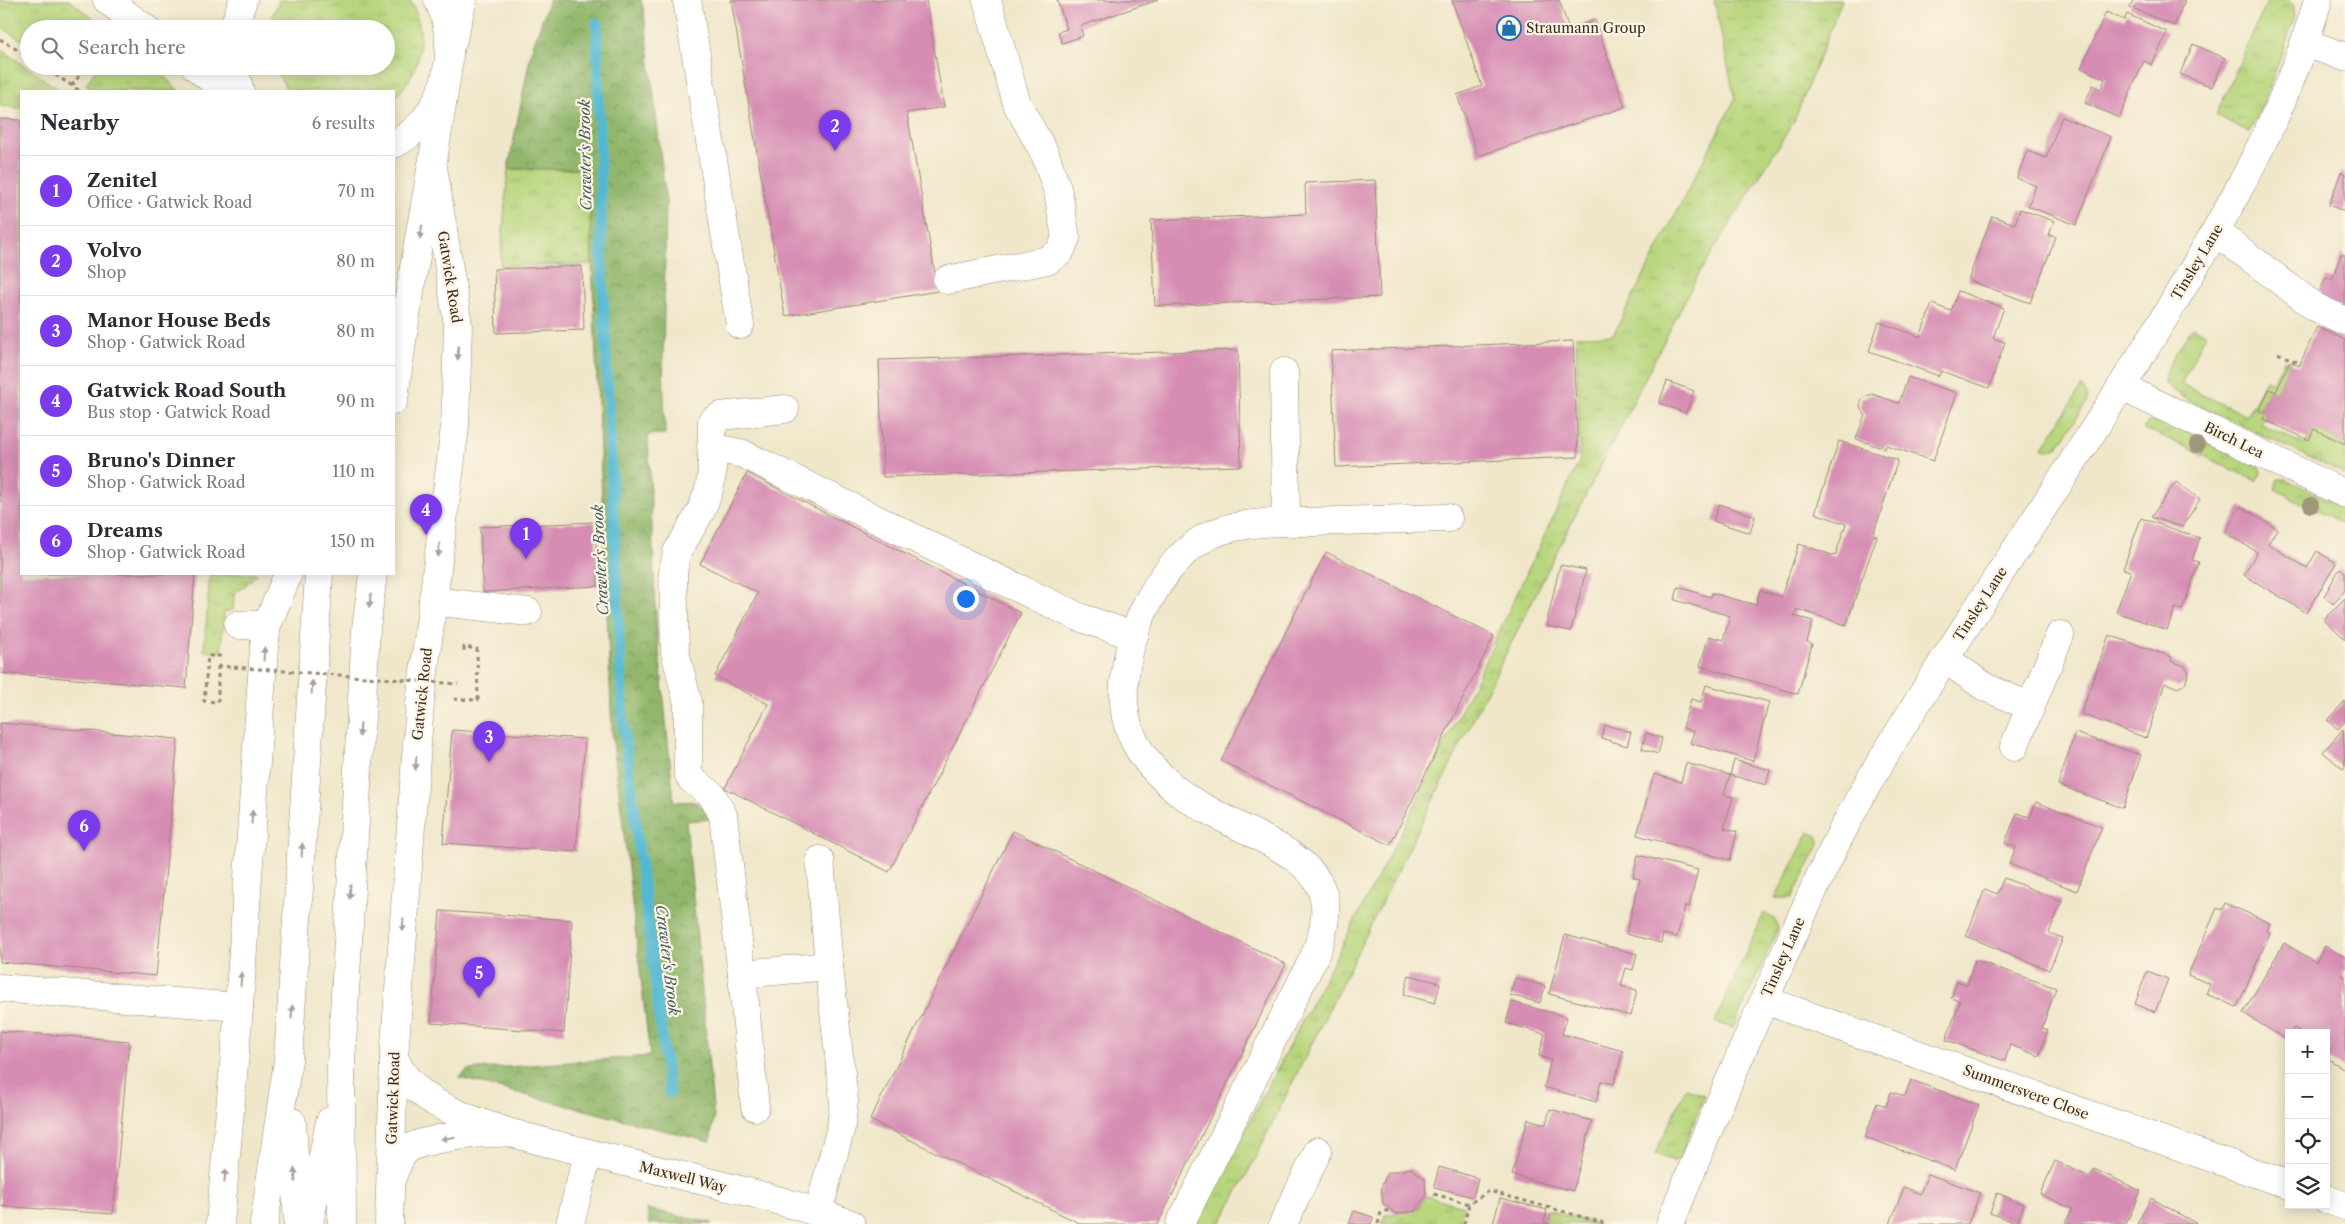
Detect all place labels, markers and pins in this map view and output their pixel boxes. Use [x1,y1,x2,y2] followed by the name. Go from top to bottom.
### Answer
[1496,15,1522,41] shop icon: Straumann Group
[1526,19,1646,37] place label: Straumann Group
[819,110,851,151] pin: 2
[410,494,442,535] pin: 4
[510,518,542,559] pin: 1
[473,721,505,762] pin: 3
[68,810,100,851] pin: 6
[463,957,495,998] pin: 5

